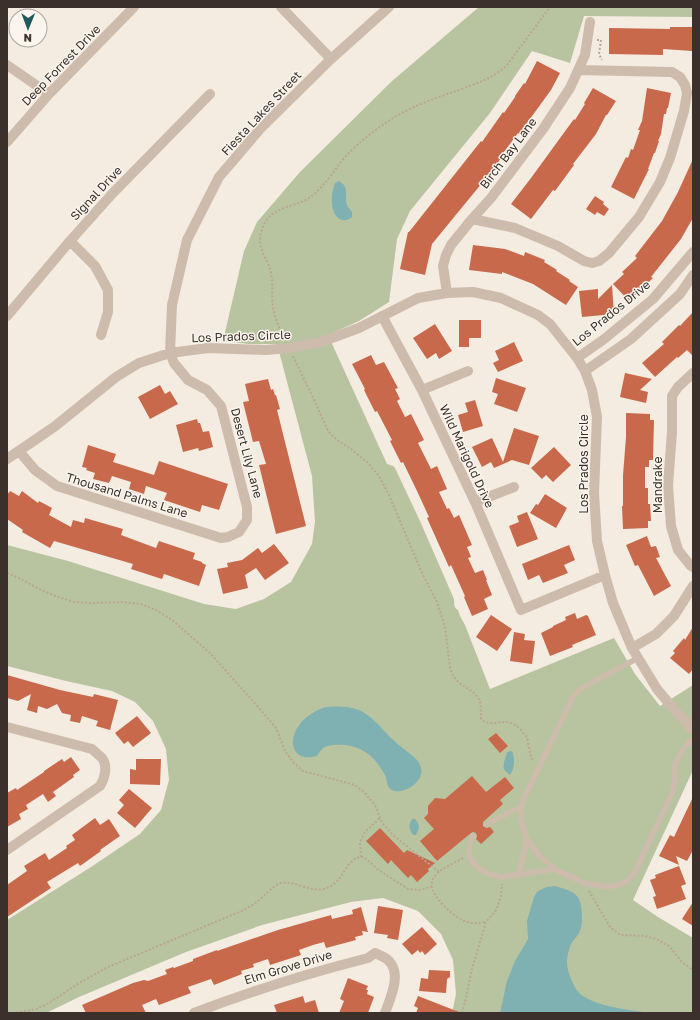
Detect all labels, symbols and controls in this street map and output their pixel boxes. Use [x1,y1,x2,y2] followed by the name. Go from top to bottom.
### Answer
[8,8,48,48] north arrow
[18,21,104,109] street label: Deep Forrest Drive
[24,32,32,45] text: N
[218,67,304,158] street label: Fiesta Lakes Street
[476,114,540,192] street label: Birch Bay Lane
[67,163,125,223] street label: Signal Drive
[569,277,653,349] street label: Los Prados Drive
[191,327,291,345] street label: Los Prados Circle
[436,402,498,510] street label: Wild Marigold Drive
[228,406,266,500] street label: Desert Lily Lane
[576,414,591,514] street label: Los Prados Circle
[650,457,665,513] street label: Mandrake
[64,469,190,521] street label: Thousand Palms Lane
[242,947,334,987] street label: Elm Grove Drive

